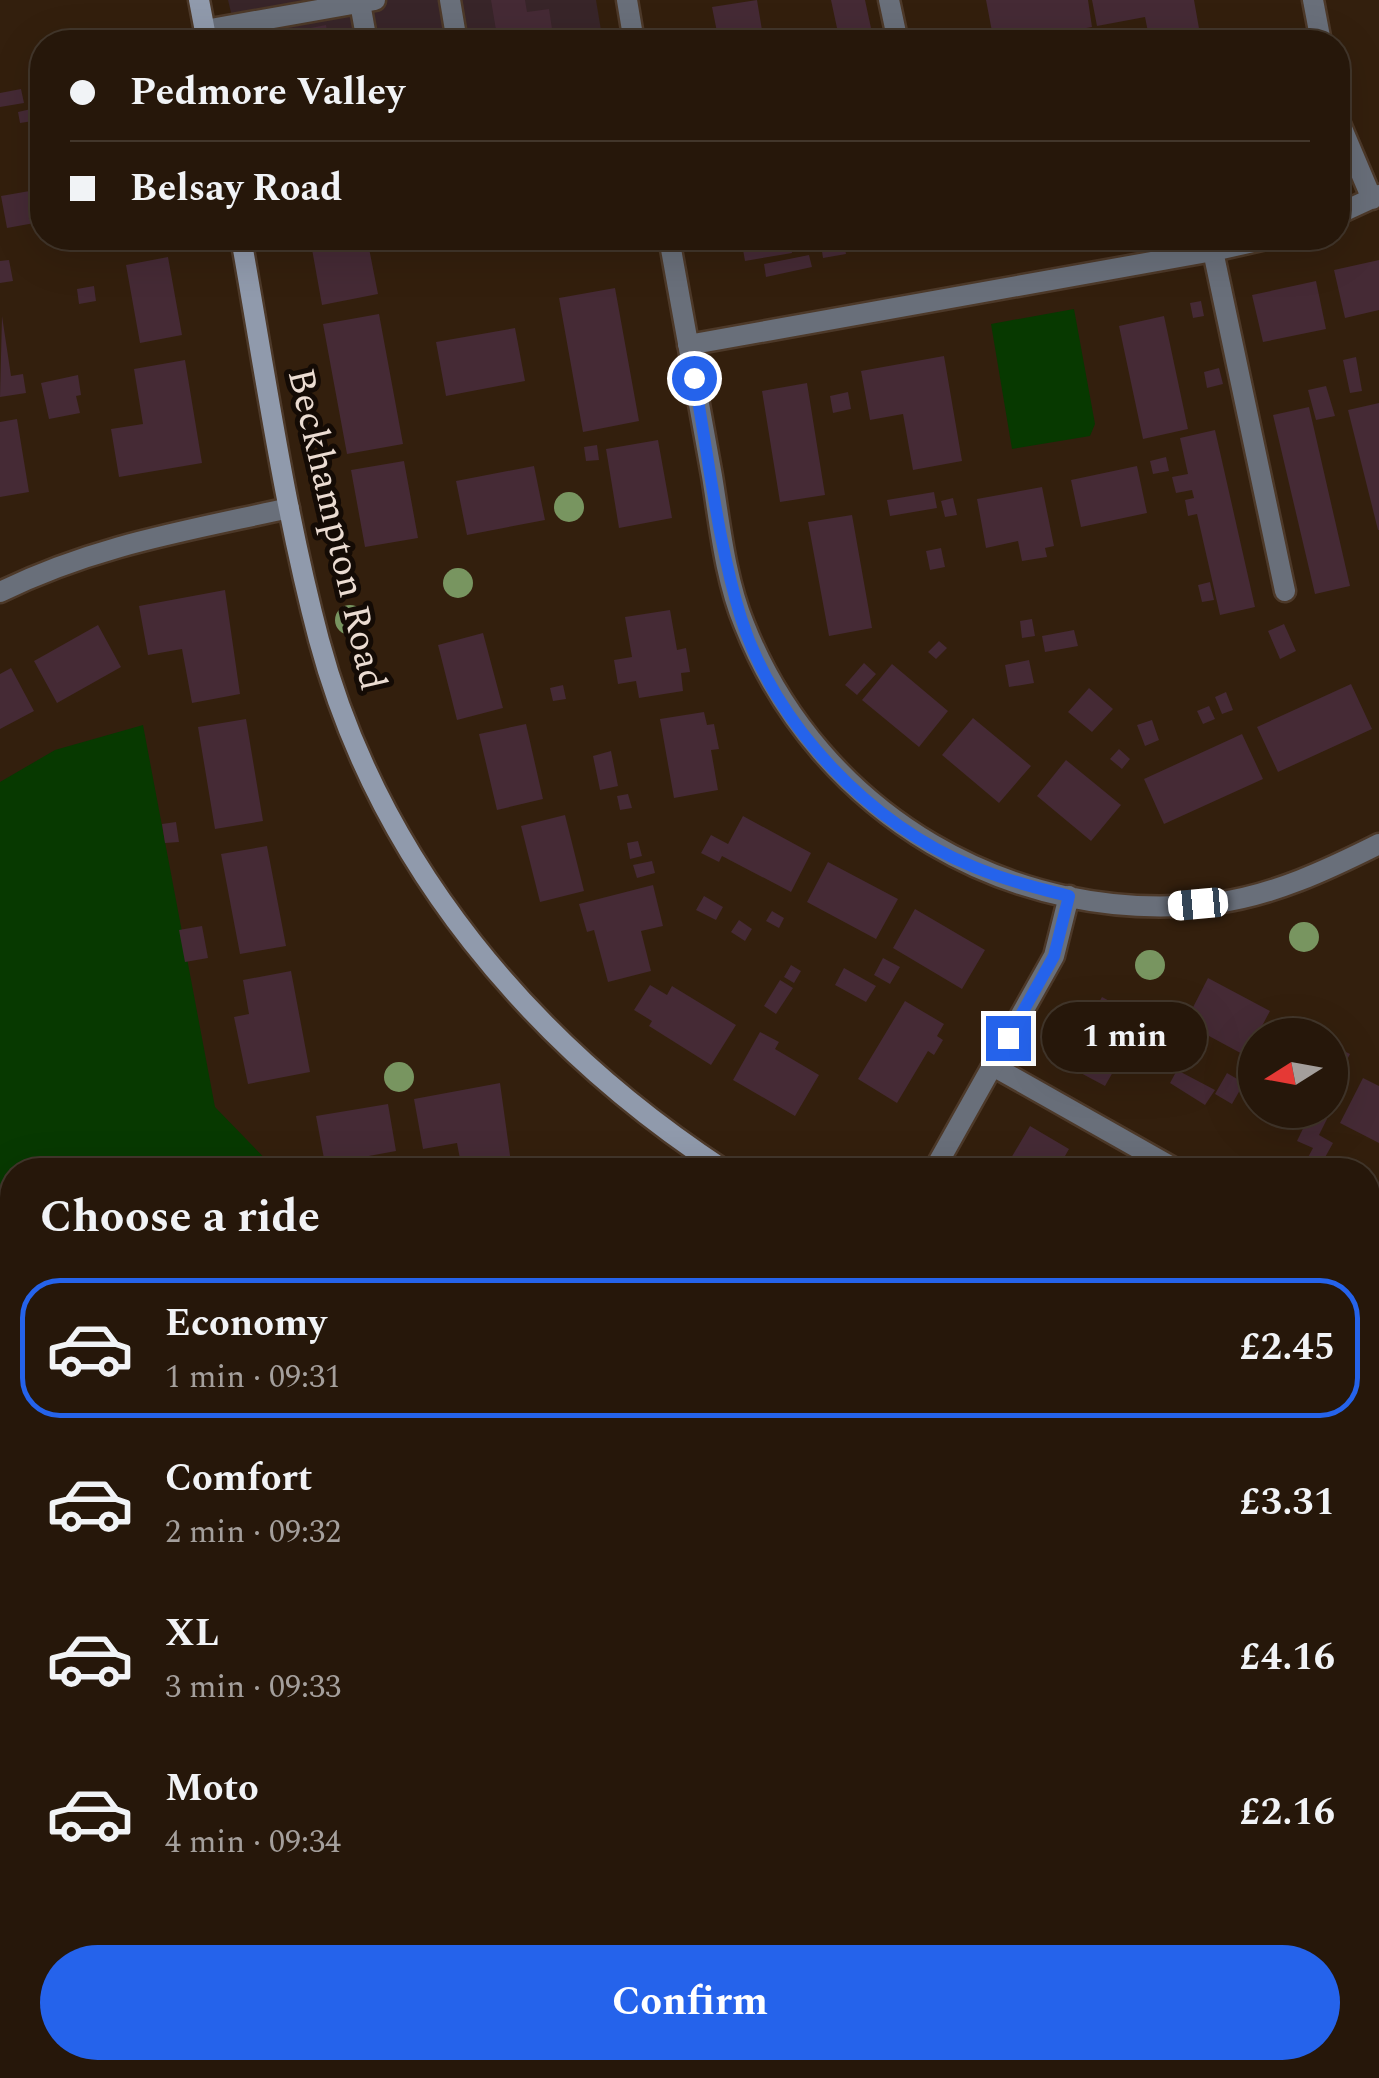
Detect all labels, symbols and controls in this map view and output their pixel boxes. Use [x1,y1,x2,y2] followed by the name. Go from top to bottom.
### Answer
[130,64,405,122] text: Pedmore Valley
[130,160,342,218] text: Belsay Road
[672,356,717,401] route start
[271,363,401,696] street label: Beckhampton Road
[1167,886,1229,922] car
[1043,1003,1208,1073] callout: 1 min
[1082,1012,1167,1061] text: 1 min
[986,1016,1031,1061] route end
[1238,1018,1348,1128] north arrow
[1238,1018,1348,1128] map controls
[40,1183,320,1252] text: Choose a ride
[165,1295,326,1353] text: Economy
[45,1303,135,1393] icon: car
[1240,1319,1335,1377] text: £2.45
[165,1353,341,1402] text: 1 min · 09:31
[165,1450,312,1508] text: Comfort
[45,1458,135,1548] icon: car
[1240,1474,1335,1532] text: £3.31
[165,1508,341,1557] text: 2 min · 09:32
[165,1605,219,1663] text: XL
[45,1613,135,1703] icon: car
[1240,1629,1335,1687] text: £4.16
[165,1663,341,1712] text: 3 min · 09:33
[165,1760,259,1818] text: Moto
[45,1768,135,1858] icon: car
[1240,1784,1335,1842] text: £2.16
[165,1818,341,1867] text: 4 min · 09:34
[40,1945,1340,2060] button: Confirm

